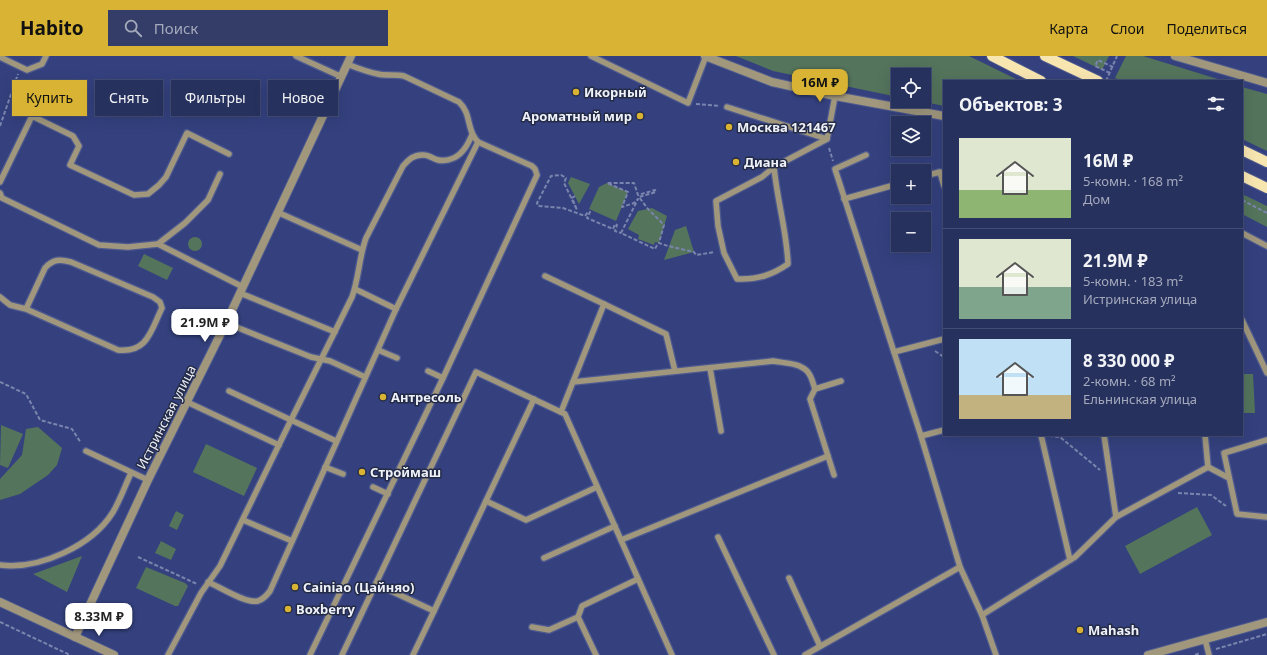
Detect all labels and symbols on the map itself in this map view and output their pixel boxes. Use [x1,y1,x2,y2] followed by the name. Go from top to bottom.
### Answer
[792,69,848,103] pin: 16M ₽
[584,83,647,101] place label: Икорный
[571,87,581,97] marker: Икорный
[522,107,632,125] place label: Ароматный мир
[635,111,645,121] marker: Ароматный мир
[737,118,836,136] place label: Москва 121467
[724,122,734,132] marker: Москва 121467
[744,153,787,171] place label: Диана
[731,157,741,167] marker: Диана
[168,309,242,343] pin: 21.9M ₽
[132,362,200,472] street label: Истринская улица
[391,388,462,406] place label: Антресоль
[378,392,388,402] marker: Антресоль
[370,463,441,481] place label: Строймаш
[357,467,367,477] marker: Строймаш
[303,578,415,596] place label: Cainiao (Цайняо)
[290,582,300,592] marker: Cainiao (Цайняо)
[296,600,356,618] place label: Boxberry
[62,603,136,637] pin: 8.33M ₽
[283,604,293,614] marker: Boxberry
[1088,621,1139,639] place label: Mahash
[1075,625,1085,635] marker: Mahash

